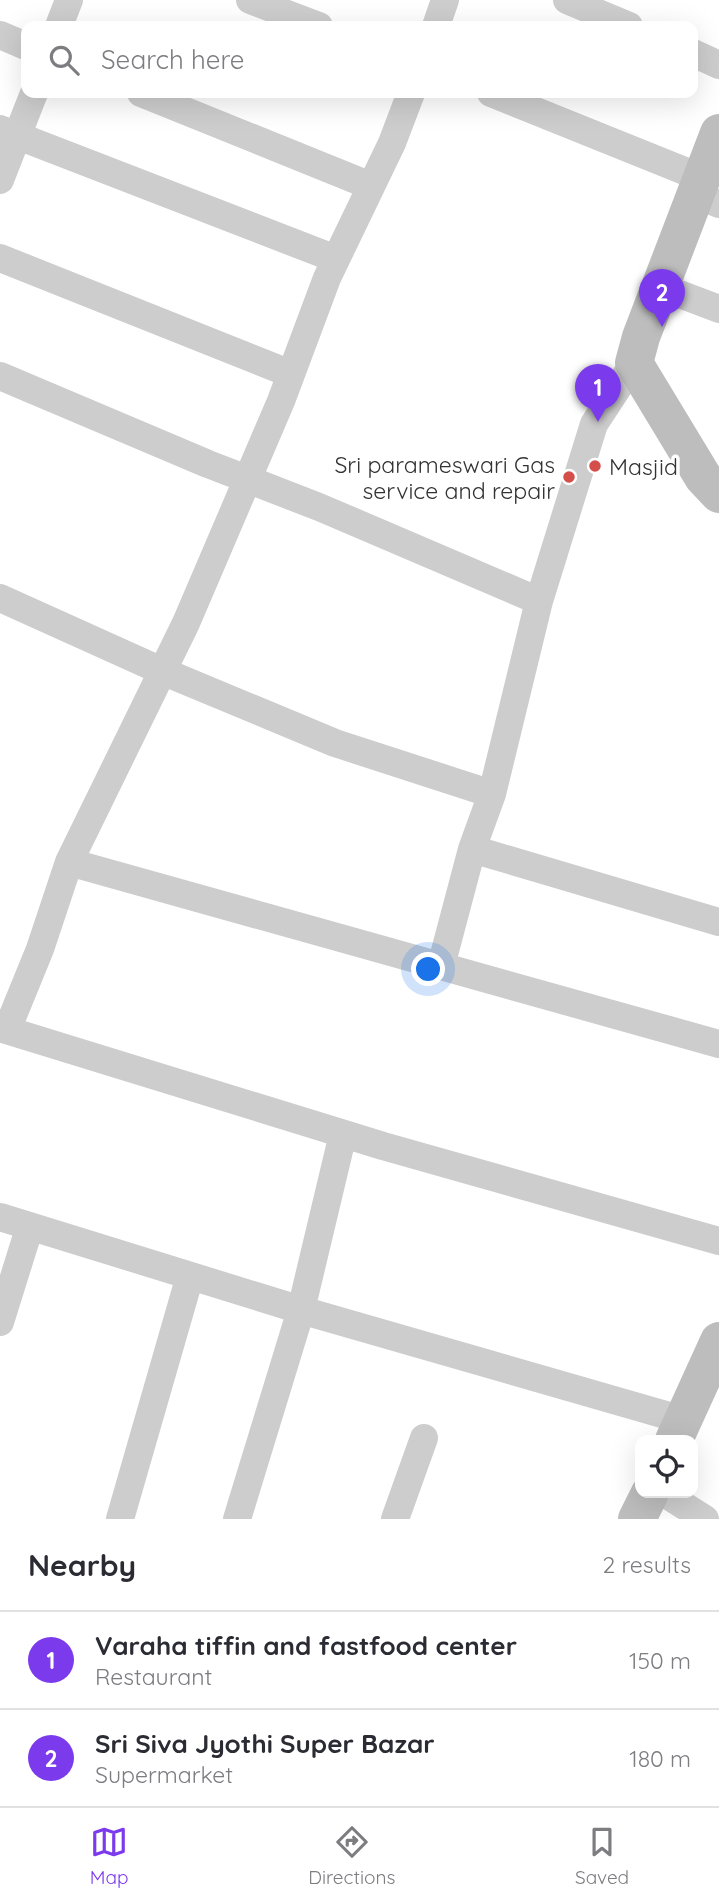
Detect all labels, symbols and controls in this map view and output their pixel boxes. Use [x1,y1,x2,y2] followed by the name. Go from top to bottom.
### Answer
[21,21,698,98] search box
[45,41,83,79] icon: search
[101,43,245,76] text: Search here
[639,269,685,327] pin: 2
[575,364,621,422] pin: 1
[334,450,555,505] place label: Sri parameswari Gas service and repair
[609,452,678,481] place label: Masjid
[587,458,603,474] marker: Masjid
[561,469,577,485] marker: Sri parameswari Gas service and repair
[411,952,445,986] your location
[635,1435,698,1498] map controls
[635,1435,698,1498] button: locate
[28,1546,136,1584] text: Nearby
[602,1550,691,1579] text: 2 results
[95,1629,517,1662] text: Varaha tiffin and fastfood center
[47,1646,55,1675] text: 1
[629,1646,691,1675] text: 150 m
[95,1662,212,1691] text: Restaurant
[95,1727,435,1760] text: Sri Siva Jyothi Super Bazar
[44,1744,58,1773] text: 2
[629,1744,691,1773] text: 180 m
[95,1760,233,1789] text: Supermarket
[90,1823,129,1889] tab: Map
[308,1823,395,1889] tab: Directions
[575,1823,629,1889] tab: Saved

